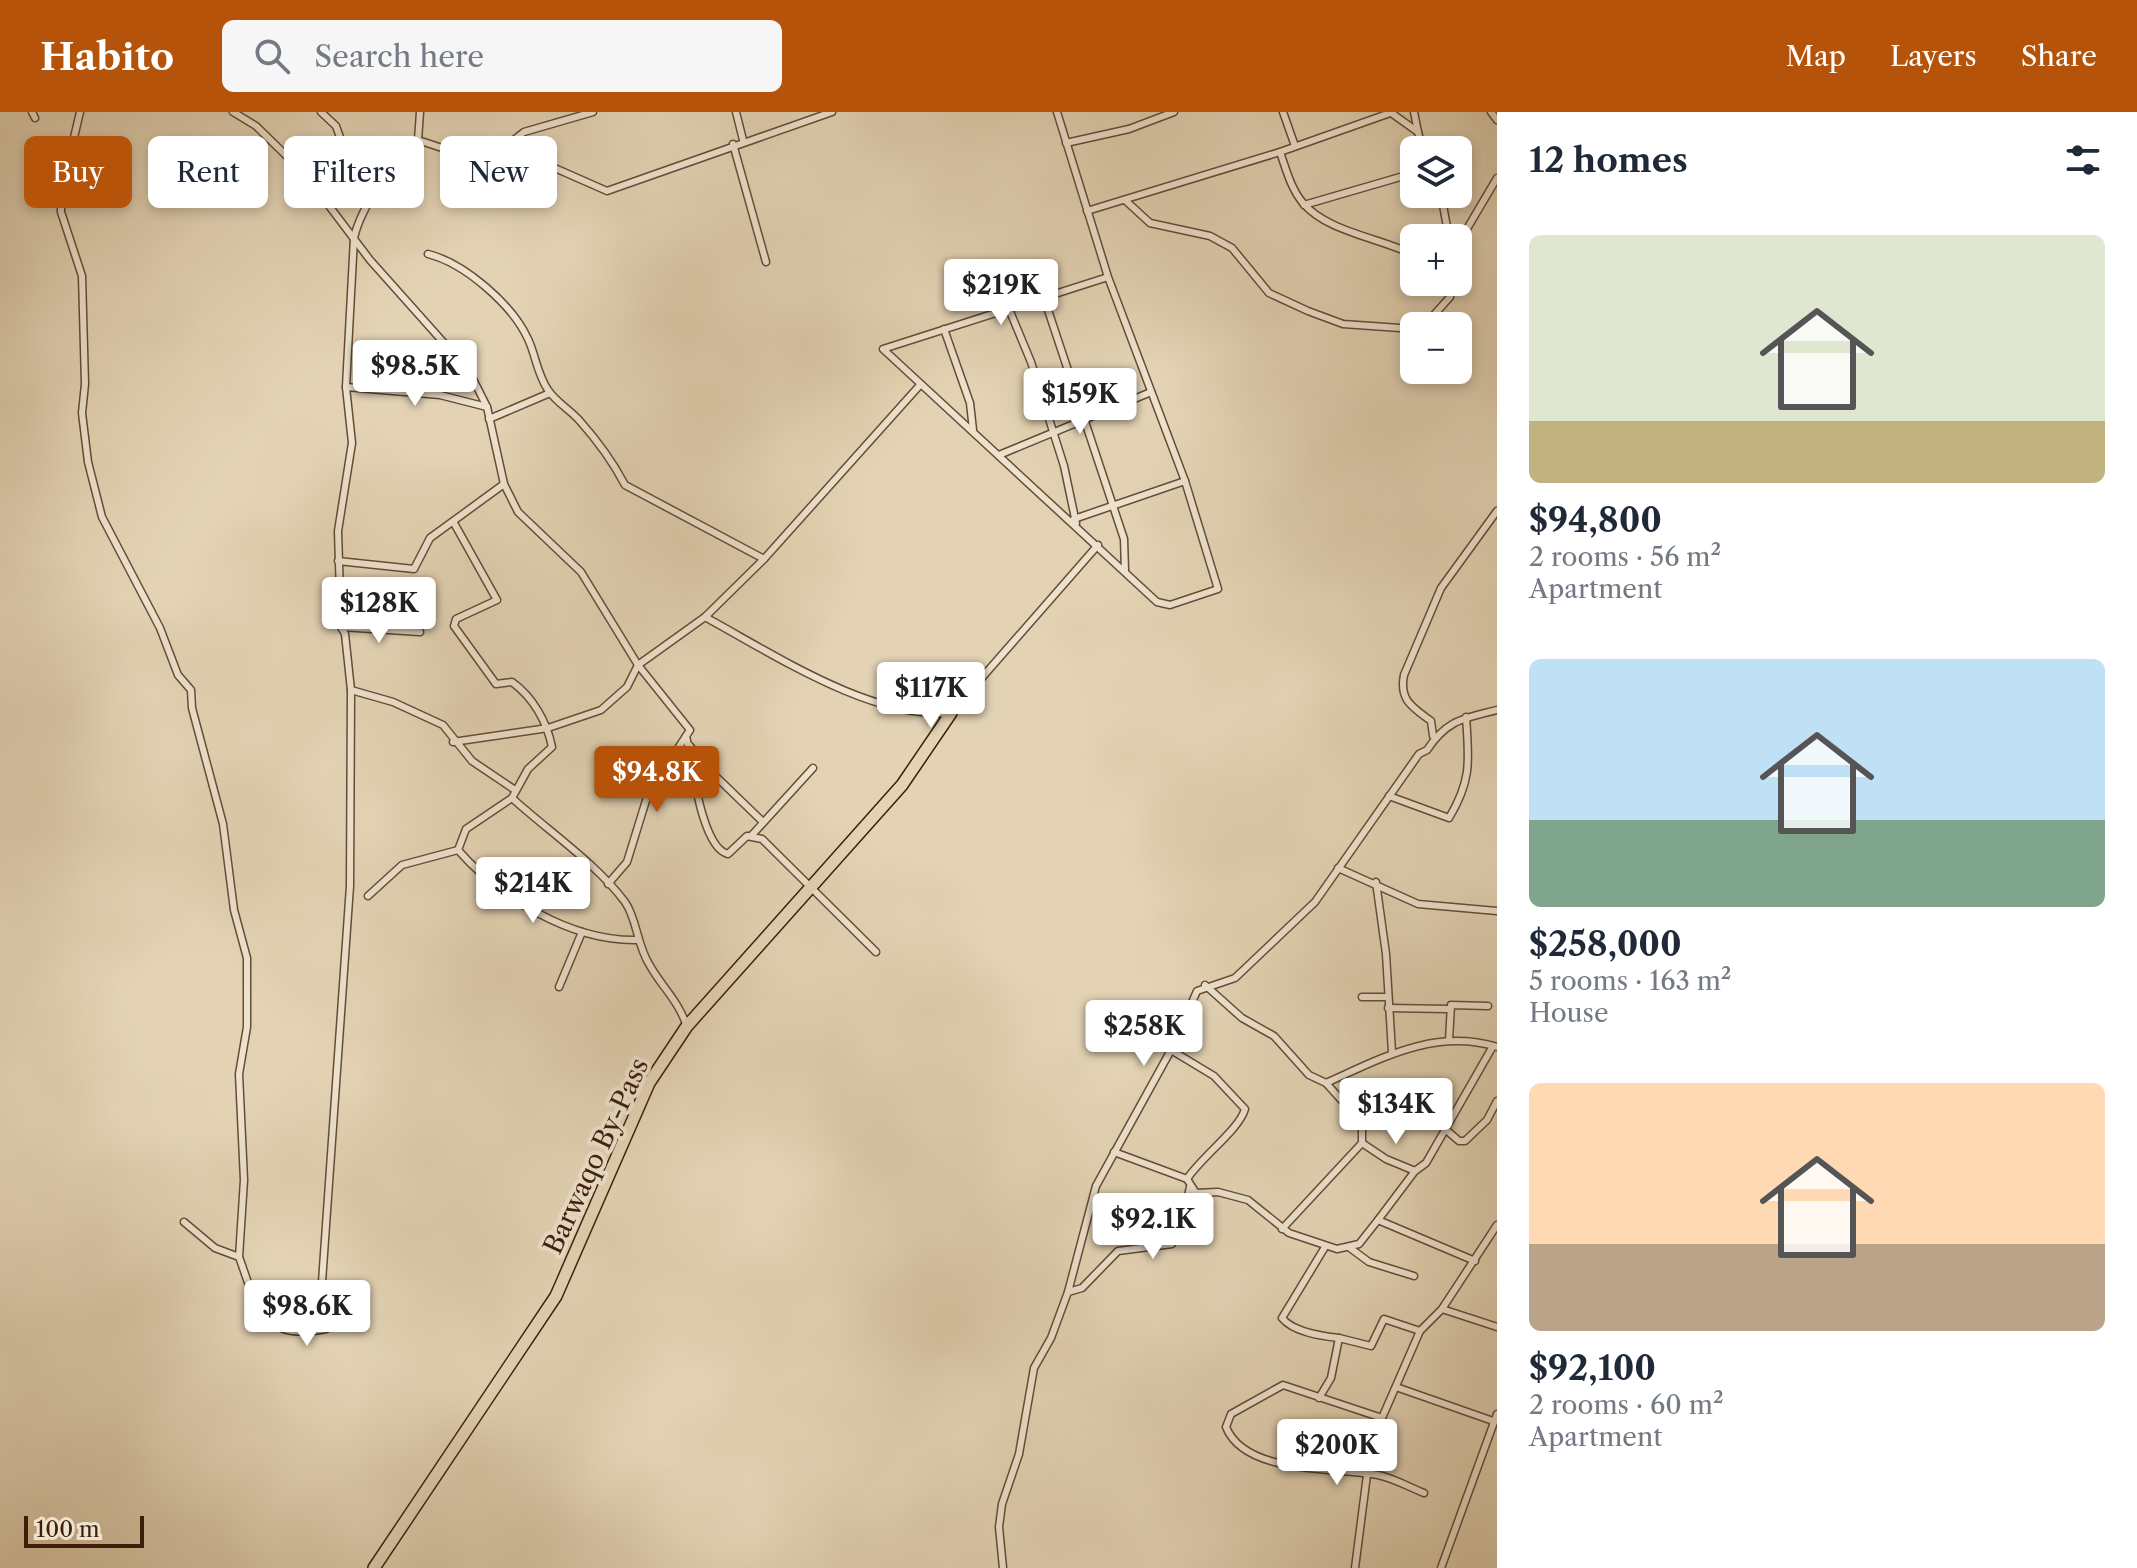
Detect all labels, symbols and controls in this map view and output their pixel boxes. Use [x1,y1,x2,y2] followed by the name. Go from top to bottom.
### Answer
[222,20,782,92] search box
[40,33,174,80] text: Habito
[250,34,294,78] icon: search
[314,38,484,75] text: Search here
[1786,39,1846,73] text: Map
[1890,39,1977,73] text: Layers
[2021,39,2097,73] text: Share
[24,136,132,208] chip: Buy
[148,136,268,208] chip: Rent
[284,136,424,208] chip: Filters
[440,136,557,208] chip: New
[1400,136,1472,384] map controls
[1400,136,1472,208] button: layers
[2061,138,2105,182] icon: filters
[1529,139,1688,181] text: 12 homes
[1400,224,1472,296] button: +
[945,259,1057,327] pin: $219K
[962,269,1040,301] text: $219K
[1745,287,1889,431] icon: home
[1400,312,1472,384] button: −
[350,340,480,408] pin: $98.5K
[371,350,459,382] text: $98.5K
[1024,368,1136,436] pin: $159K
[1042,378,1118,410] text: $159K
[1529,499,1662,541] text: $94,800
[1529,541,1721,573] text: 2 rooms · 56 m²
[1529,573,1662,605] text: Apartment
[323,577,435,645] pin: $128K
[340,587,418,619] text: $128K
[875,662,987,730] pin: $117K
[895,672,967,704] text: $117K
[1745,711,1889,855] icon: home
[592,746,722,814] pin: $94.8K
[612,756,702,788] text: $94.8K
[477,857,589,925] pin: $214K
[494,867,572,899] text: $214K
[1529,923,1682,965] text: $258,000
[1529,965,1731,997] text: 5 rooms · 163 m²
[1529,997,1609,1029] text: House
[1088,1000,1200,1068] pin: $258K
[1103,1010,1185,1042] text: $258K
[537,1053,655,1259] street label: Barwaqo By-Pass
[1340,1078,1452,1146] pin: $134K
[1357,1088,1435,1120] text: $134K
[1745,1135,1889,1279] icon: home
[1088,1193,1218,1261] pin: $92.1K
[1110,1203,1196,1235] text: $92.1K
[242,1280,372,1348] pin: $98.6K
[262,1290,352,1322] text: $98.6K
[1529,1347,1656,1389] text: $92,100
[1529,1389,1724,1421] text: 2 rooms · 60 m²
[1281,1419,1393,1487] pin: $200K
[1529,1421,1662,1453] text: Apartment
[1295,1429,1379,1461] text: $200K
[24,1512,144,1548] scale bar
[36,1516,99,1543] text: 100 m

